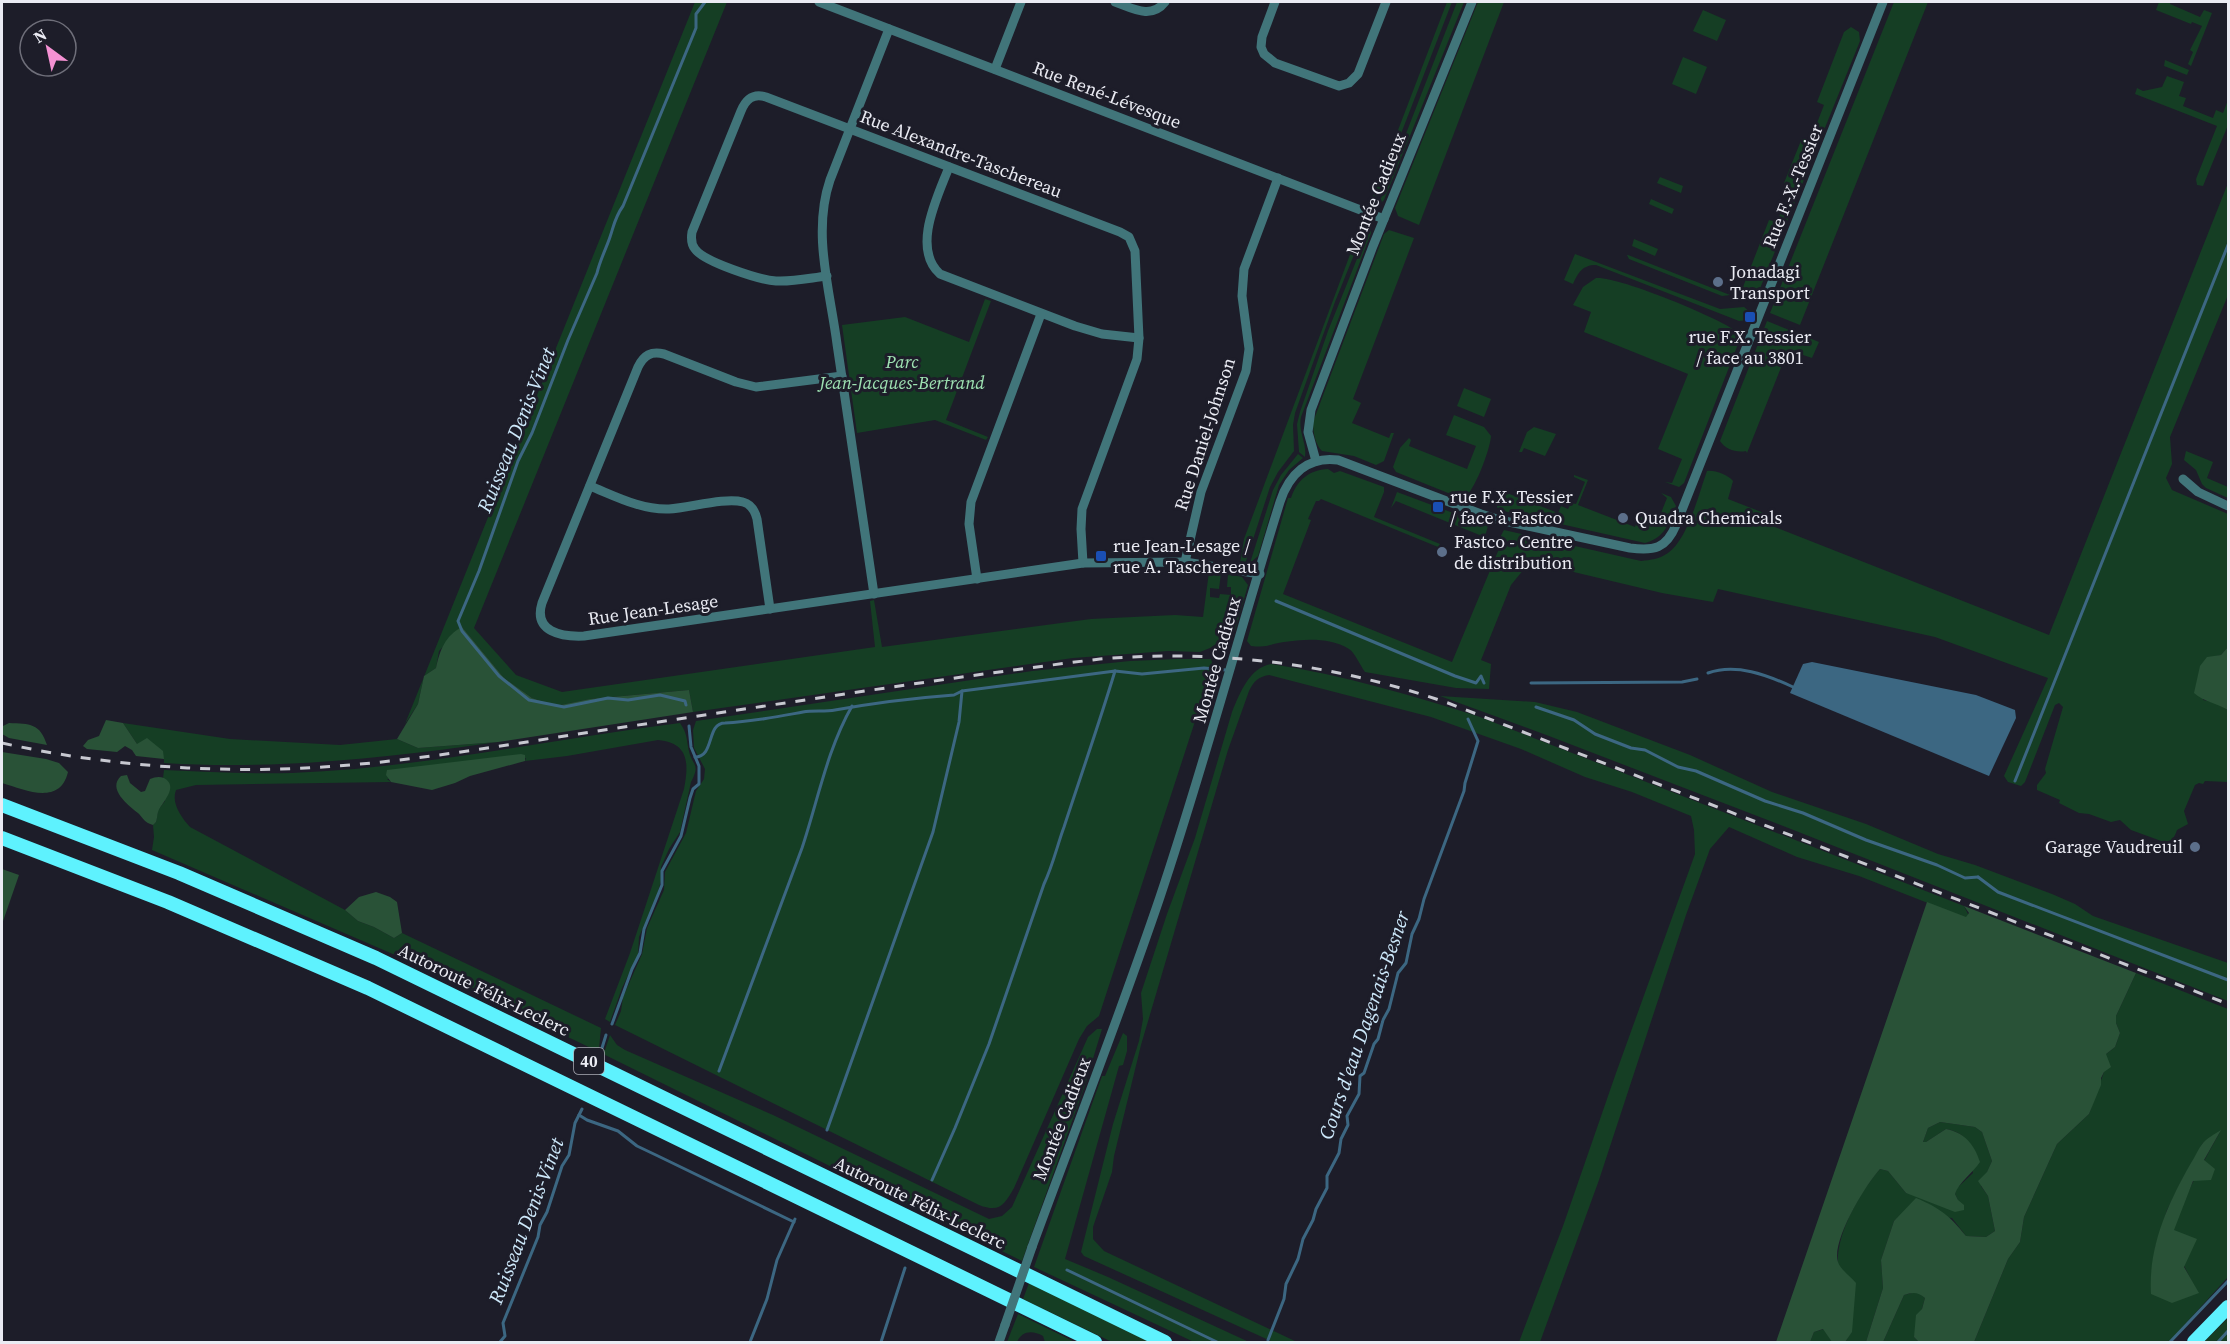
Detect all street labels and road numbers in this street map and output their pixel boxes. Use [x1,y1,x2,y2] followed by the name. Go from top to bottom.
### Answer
[1030,55,1185,134] street label: Rue René-Lévesque
[857,103,1066,204] street label: Rue Alexandre-Taschereau
[1756,120,1829,251] street label: Rue F.-X.-Tessier
[1340,128,1412,259] street label: Montée Cadieux
[1168,354,1241,513] street label: Rue Daniel-Johnson
[586,588,720,631] street label: Rue Jean-Lesage
[1187,593,1247,726] street label: Montée Cadieux
[394,937,574,1042] street label: Autoroute Félix-Leclerc
[574,1048,604,1074] road number: 40
[1027,1053,1097,1184] street label: Montée Cadieux
[830,1150,1010,1255] street label: Autoroute Félix-Leclerc

